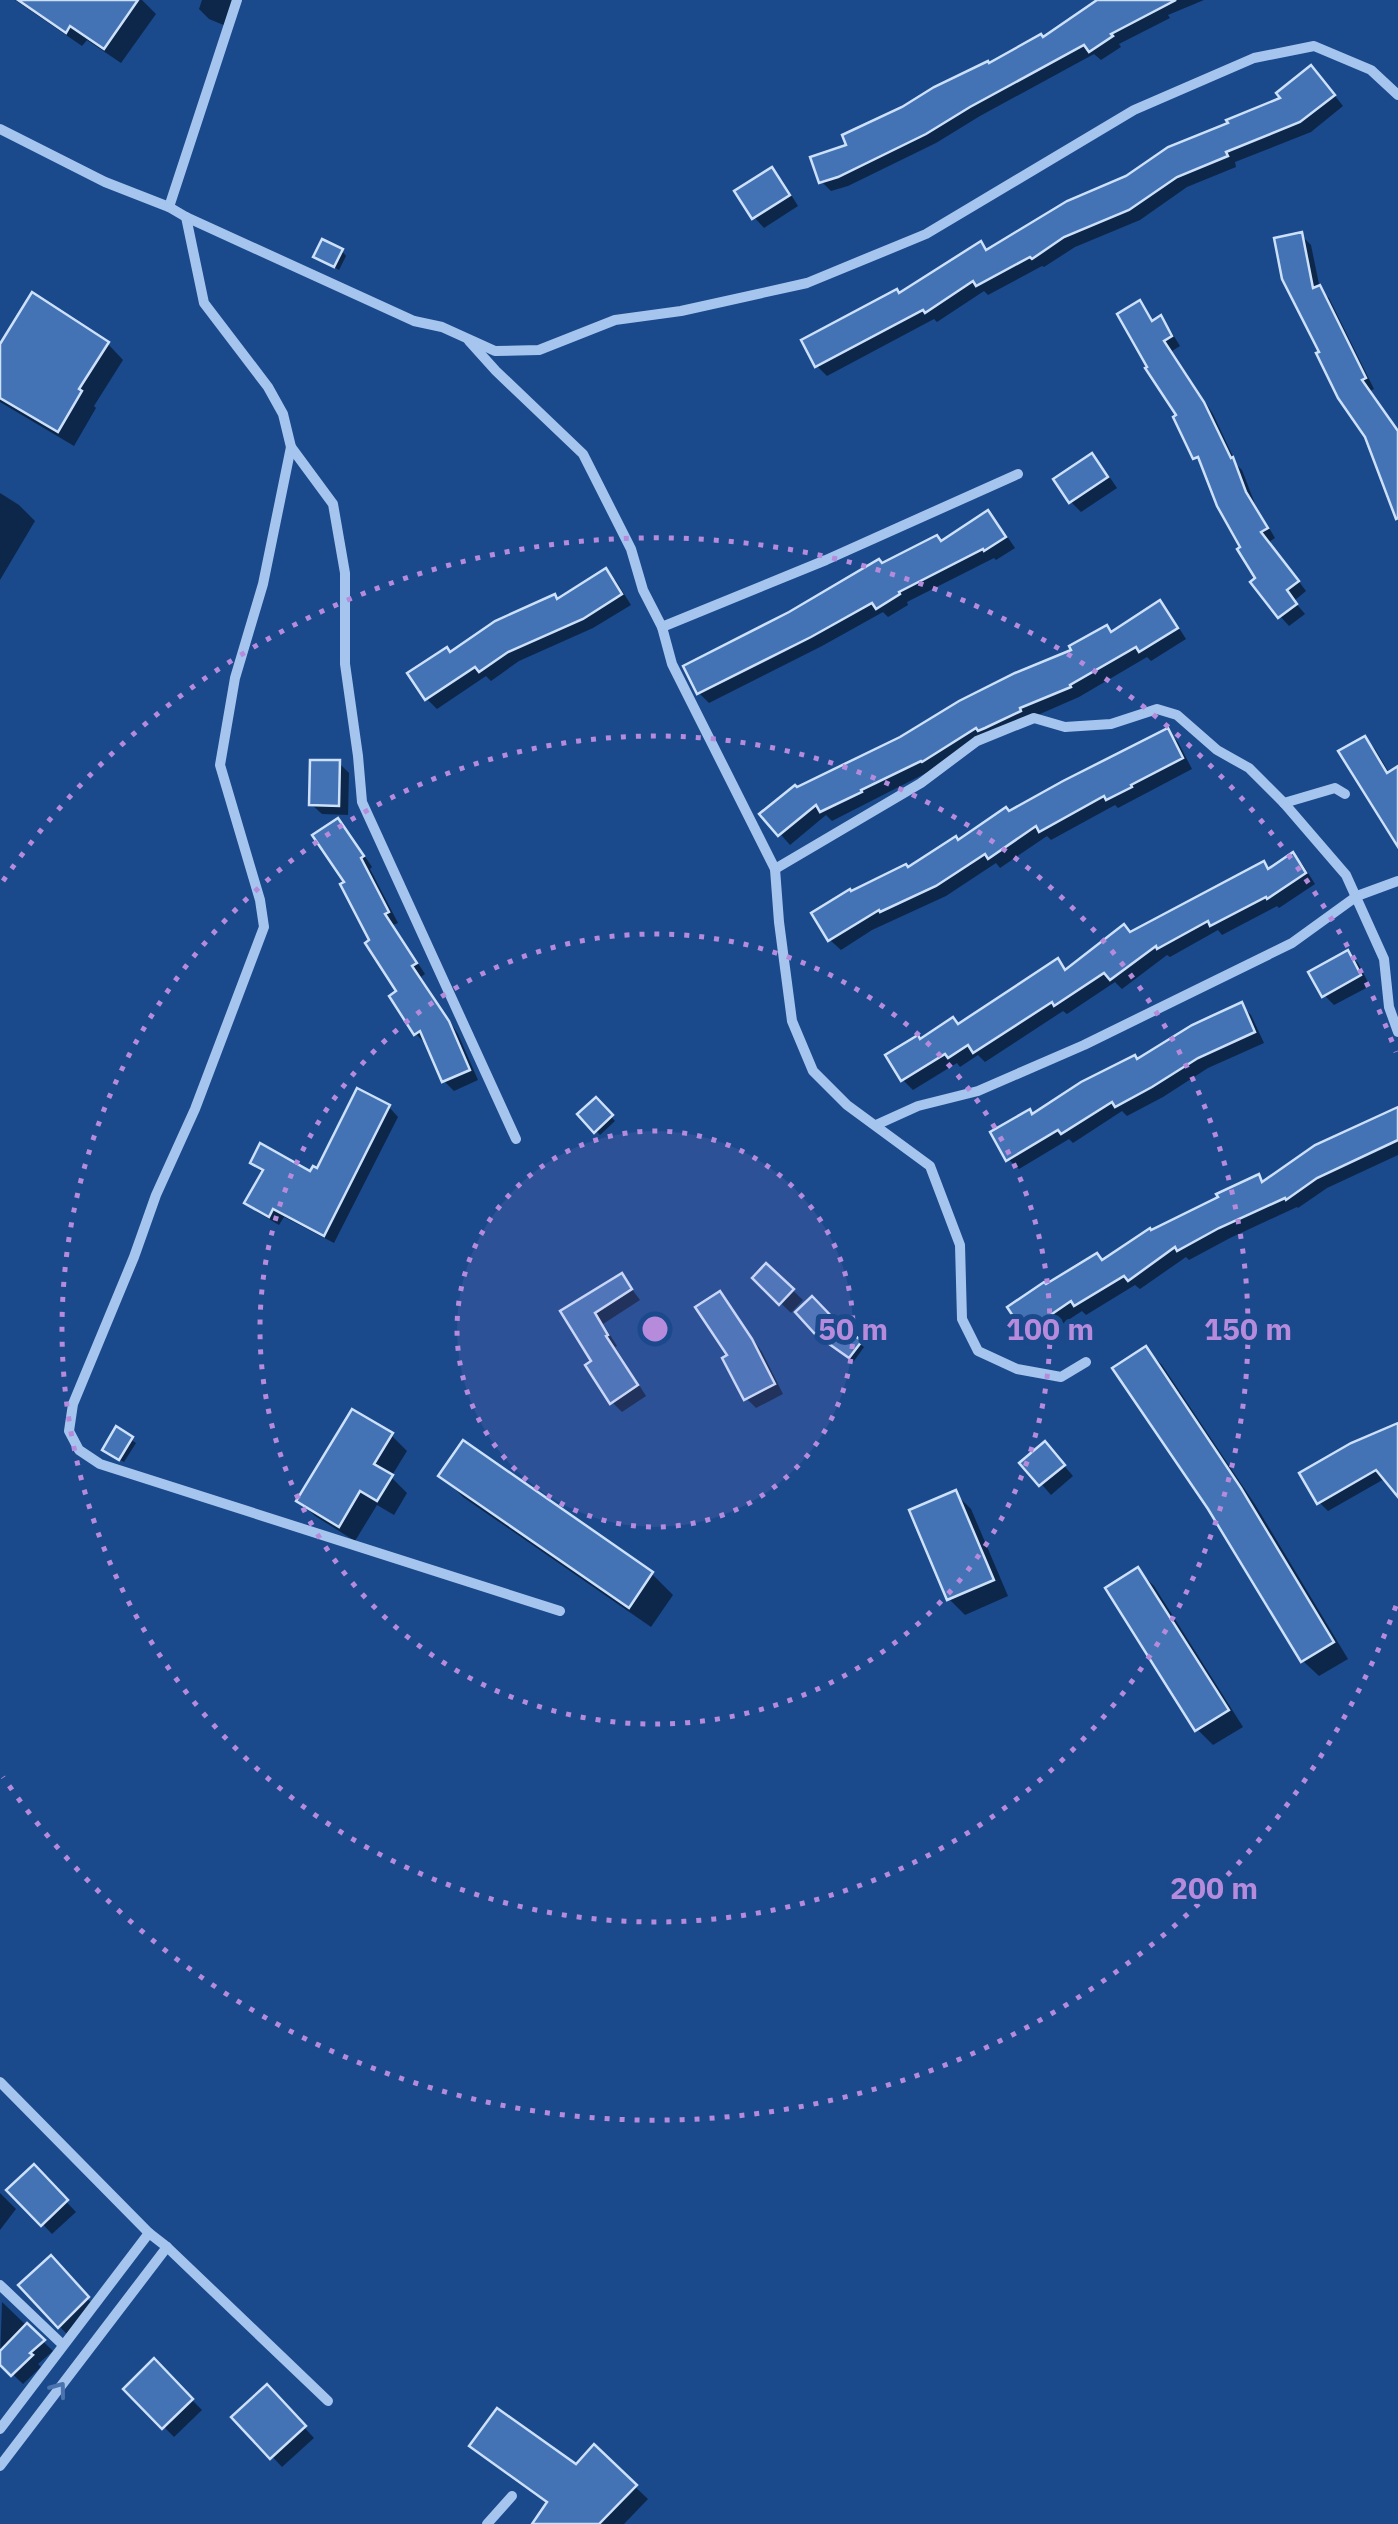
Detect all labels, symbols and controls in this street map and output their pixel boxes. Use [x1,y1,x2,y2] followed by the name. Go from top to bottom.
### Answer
[818,1309,888,1348] text: 50 m
[1006,1309,1094,1348] text: 100 m
[1204,1309,1292,1348] text: 150 m
[637,1311,673,1347] centre of rings
[1170,1868,1258,1907] text: 200 m
[47,2382,65,2400] one-way arrow

